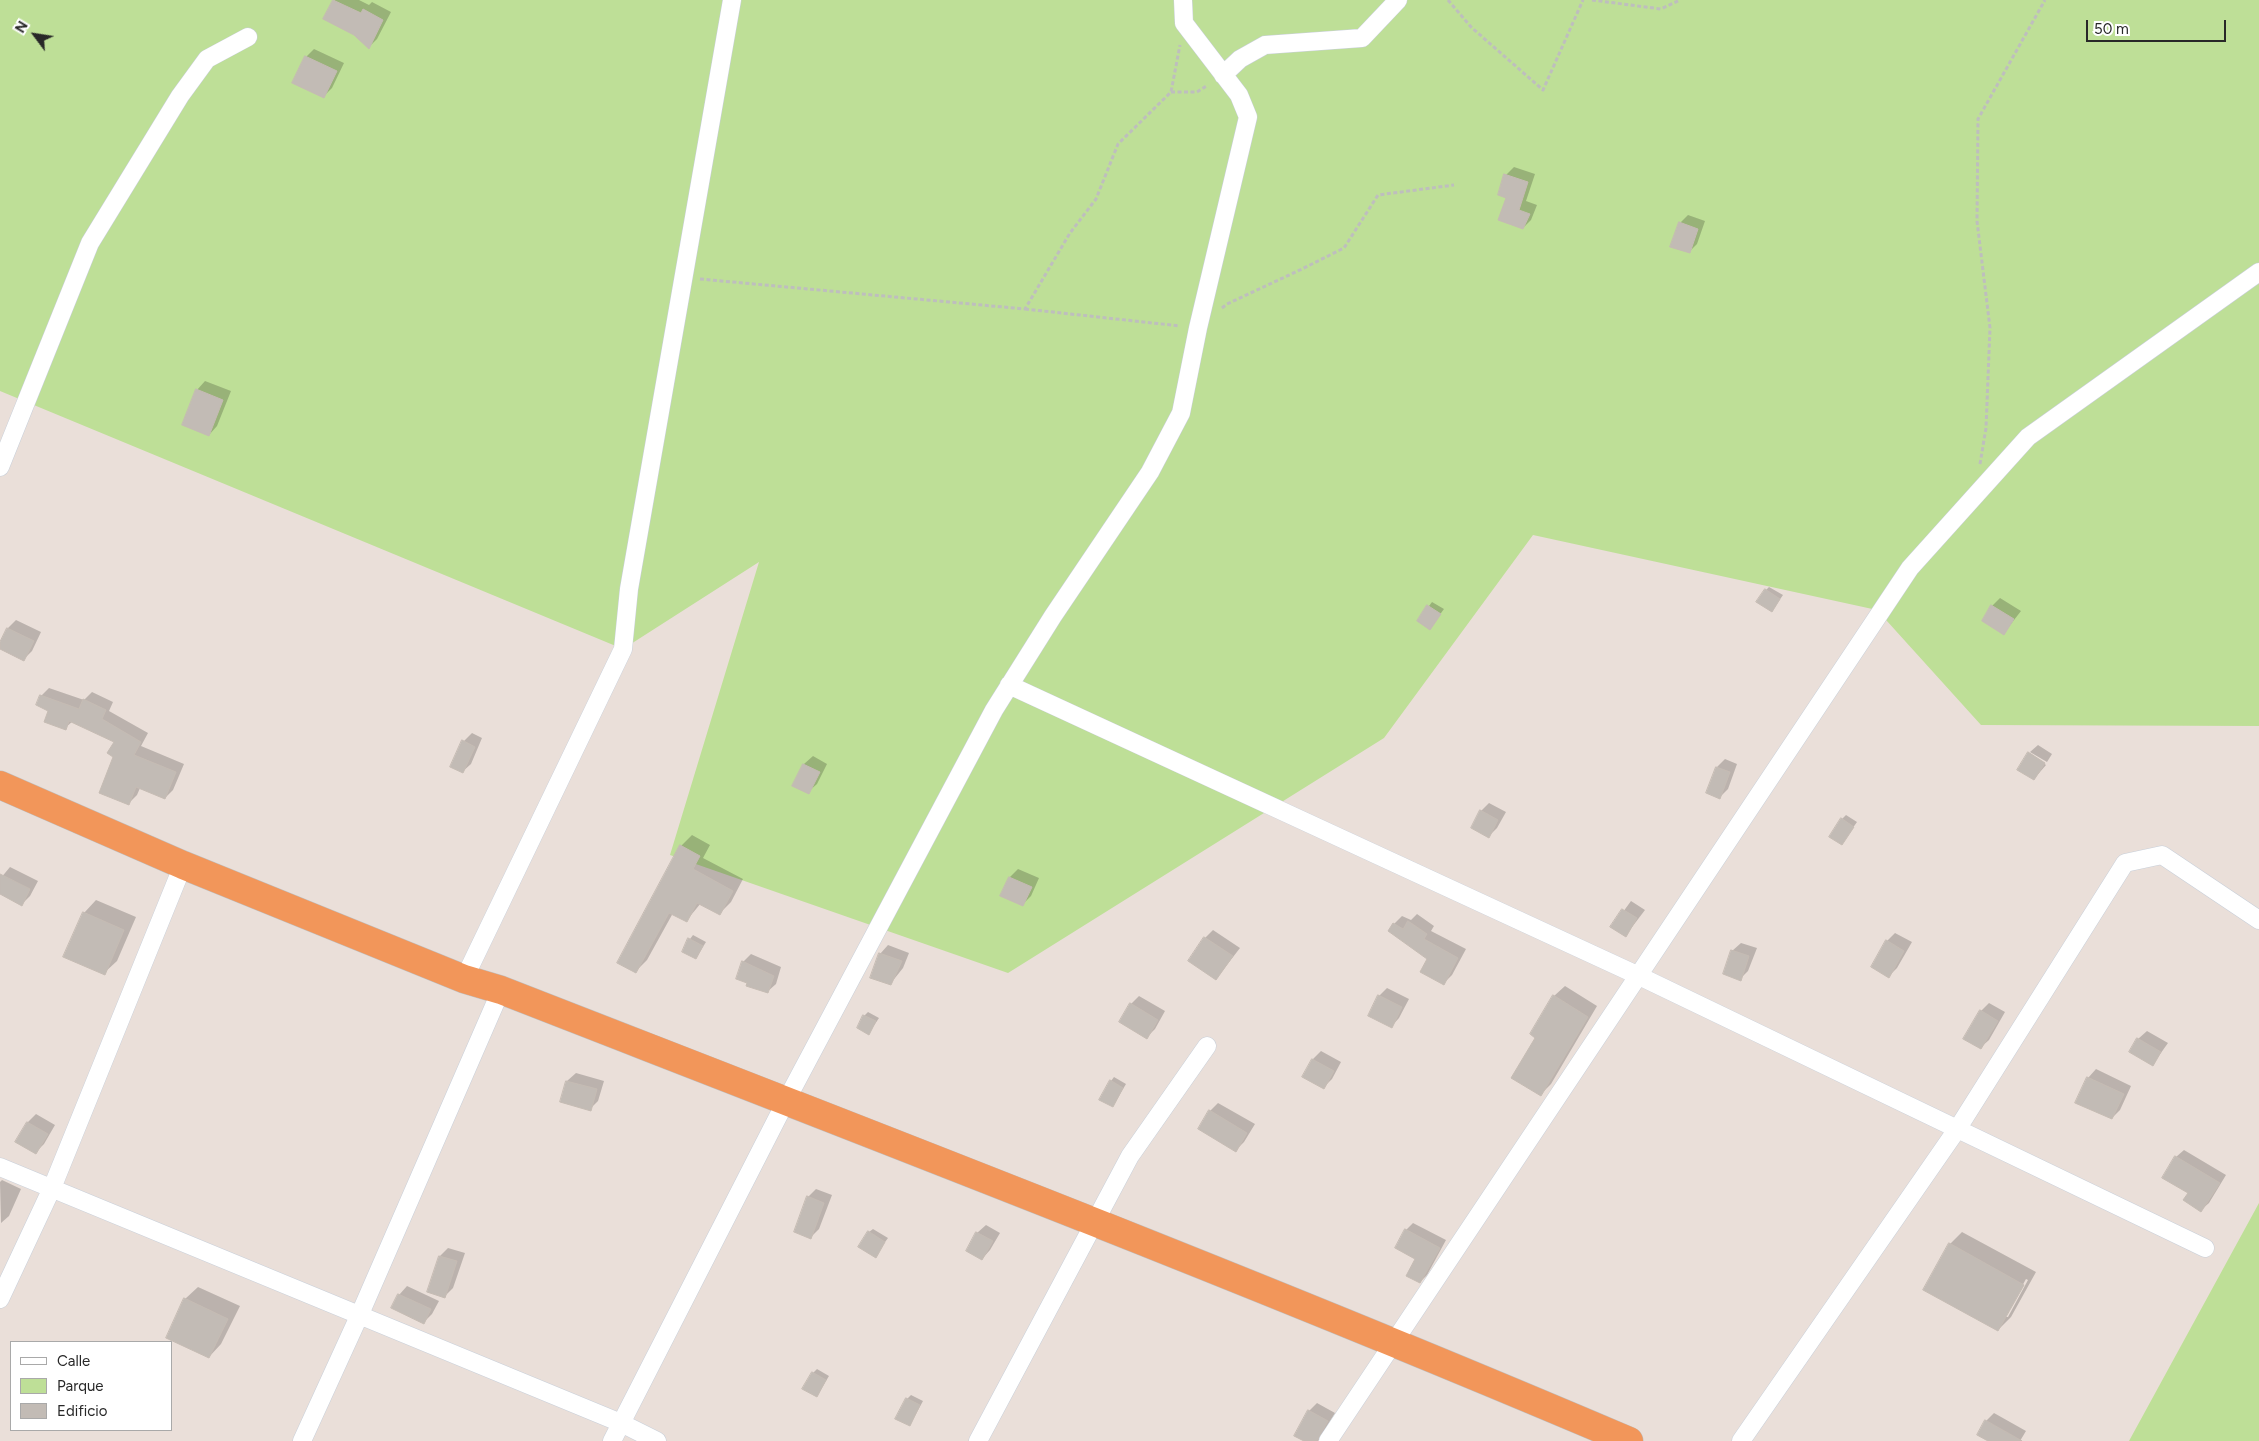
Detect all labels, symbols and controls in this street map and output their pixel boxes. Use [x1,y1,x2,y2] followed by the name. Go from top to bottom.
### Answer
[10,10,60,60] north arrow
[2089,10,2229,42] scale bar
[12,18,32,36] text: N
[2094,20,2129,38] text: 50 m
[10,1341,172,1431] legend
[57,1352,90,1370] text: Calle
[57,1377,104,1395] text: Parque
[57,1402,107,1420] text: Edificio

